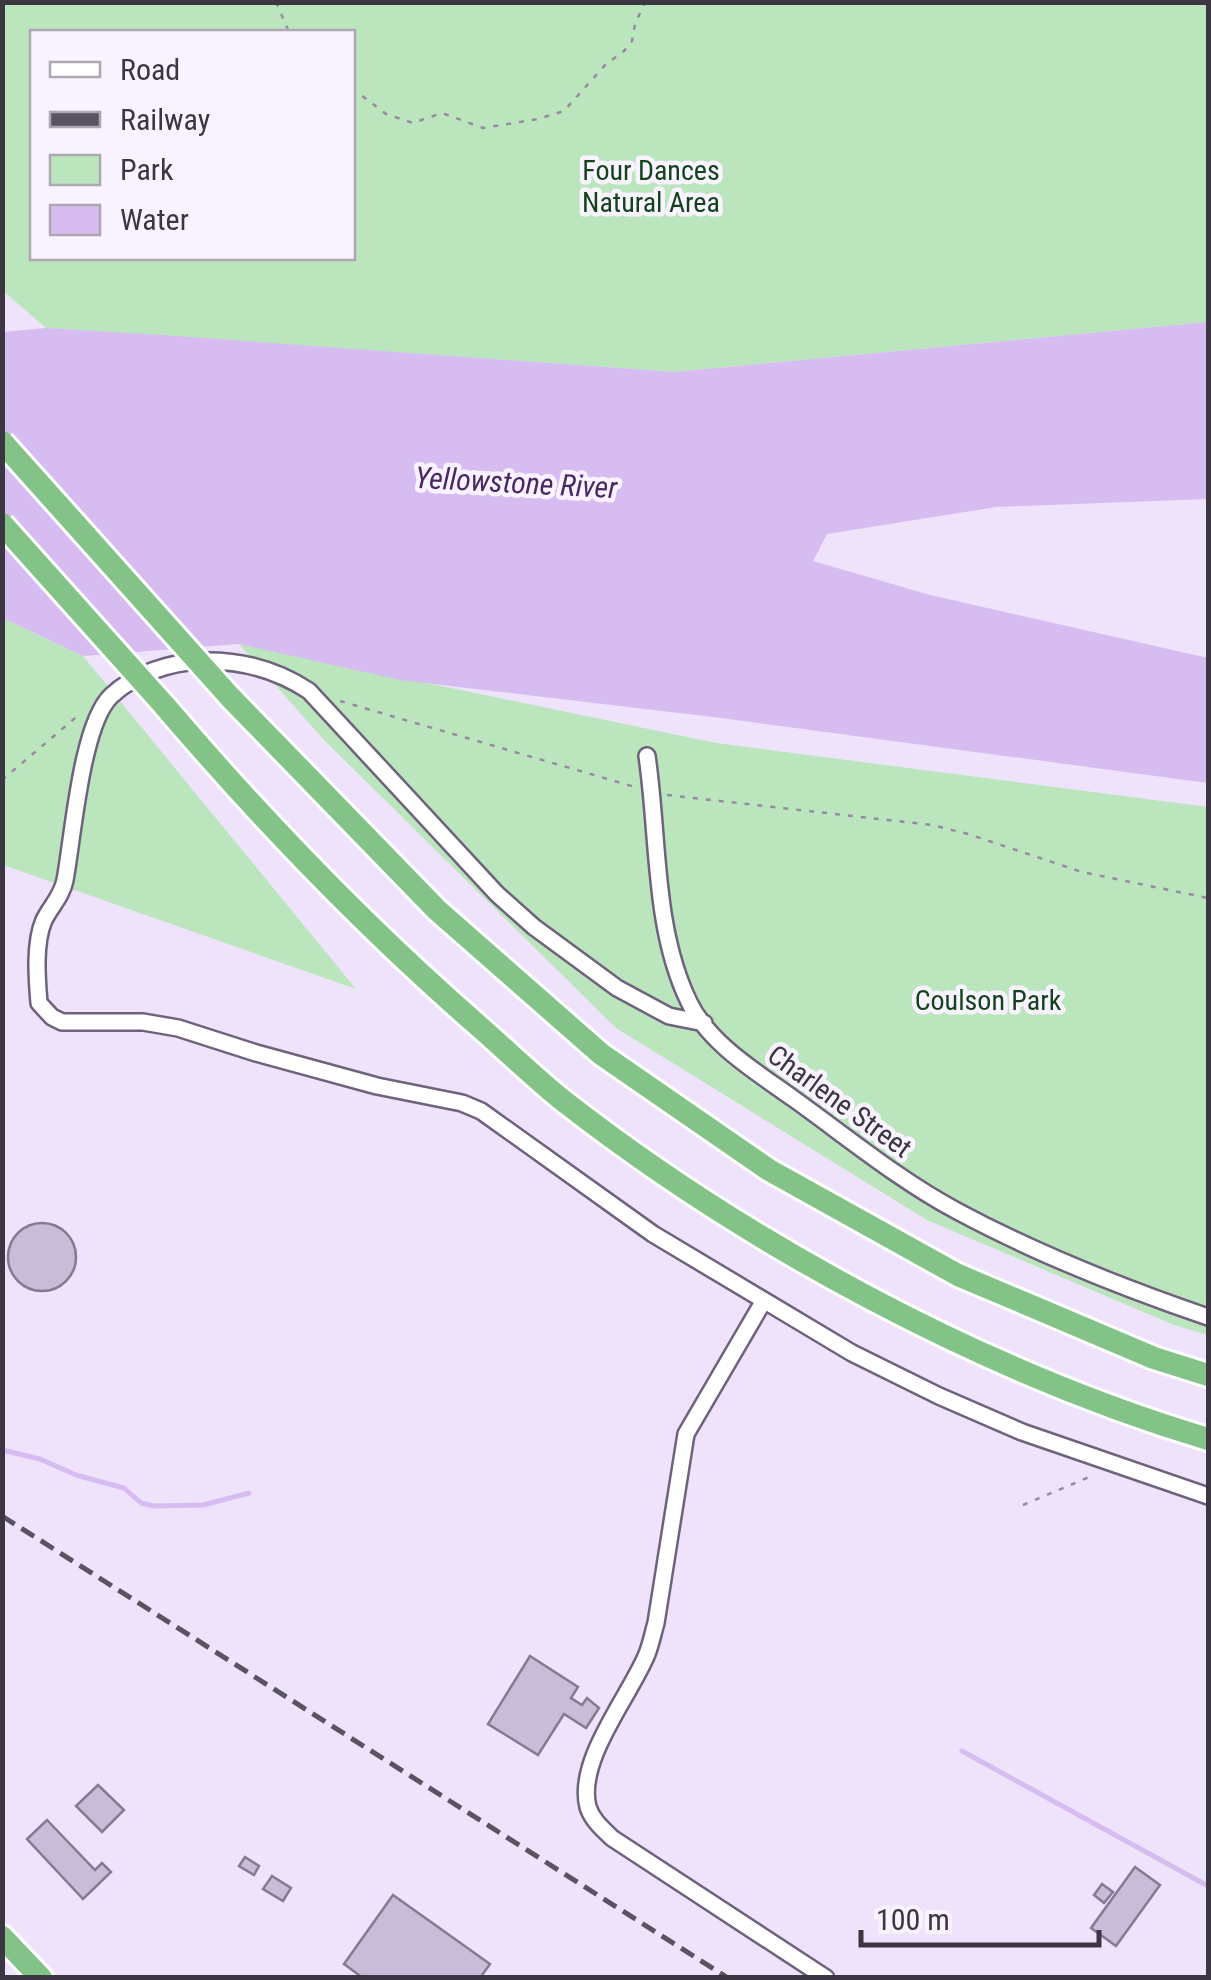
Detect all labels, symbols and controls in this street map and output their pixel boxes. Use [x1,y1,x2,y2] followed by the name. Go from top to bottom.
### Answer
[30,30,355,260] legend
[120,52,180,87] text: Road
[120,102,210,137] text: Railway
[120,152,174,187] text: Park
[582,154,720,219] park label: Four Dances Natural Area
[120,202,189,237] text: Water
[414,460,619,505] water label: Yellowstone River
[915,984,1062,1017] park label: Coulson Park
[761,1038,918,1165] street label: Charlene Street
[861,1885,1098,1947] scale bar
[876,1902,950,1937] text: 100 m

